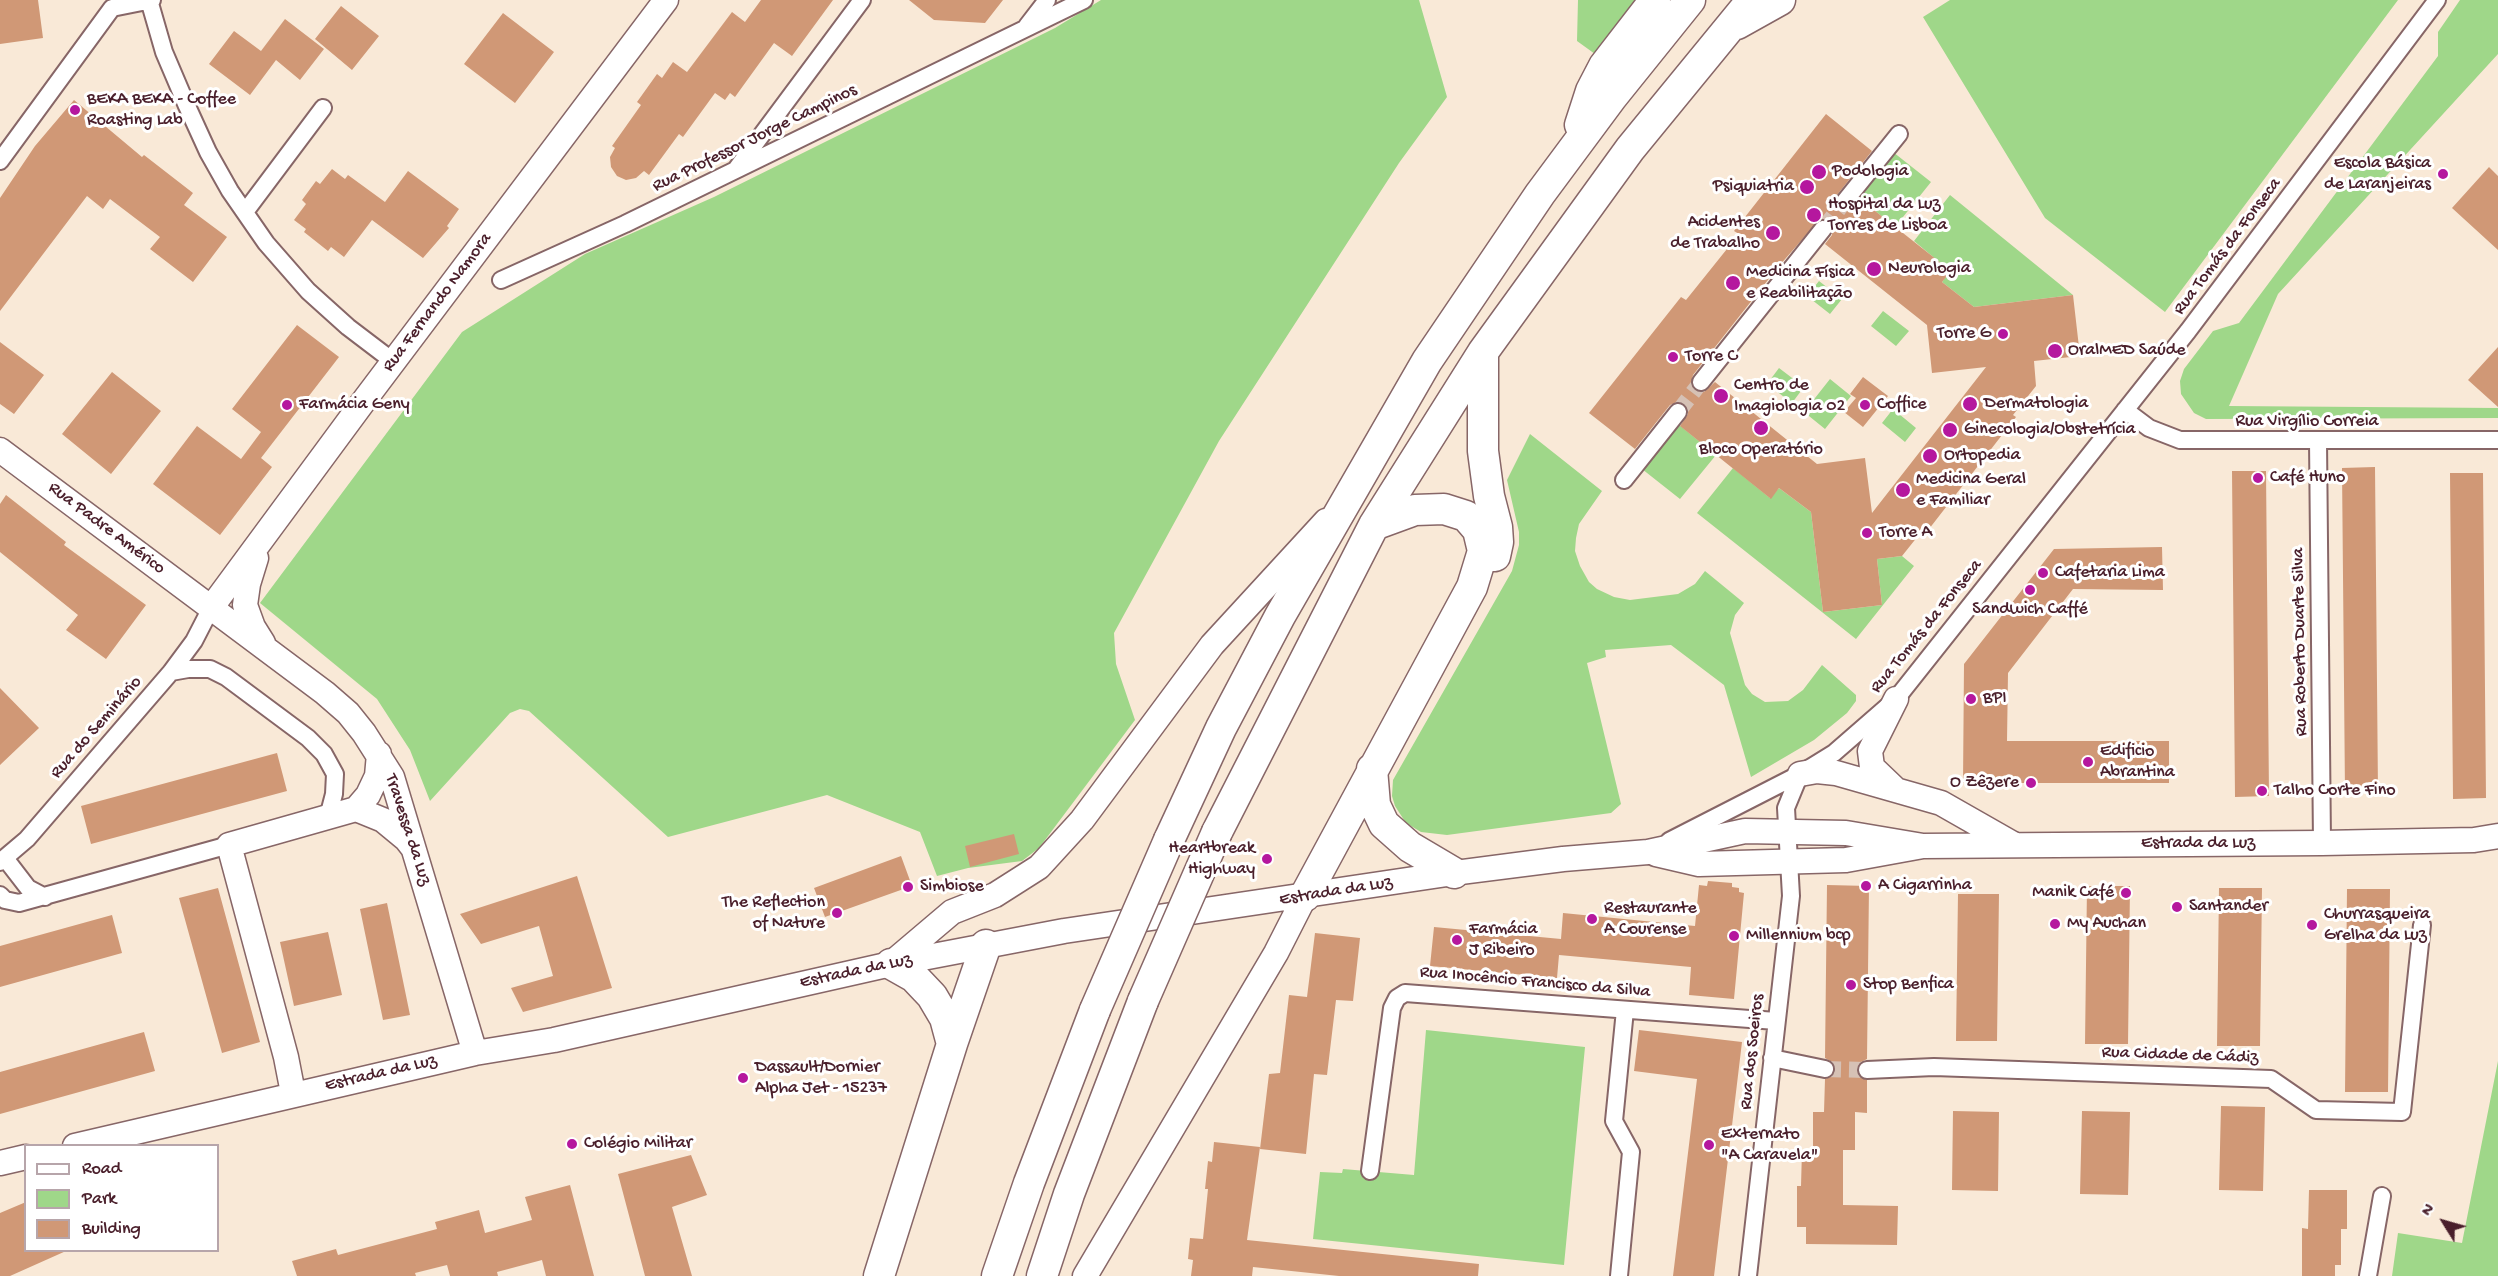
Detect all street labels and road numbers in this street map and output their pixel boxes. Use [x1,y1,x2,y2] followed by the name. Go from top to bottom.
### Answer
[649,80,861,198] street label: Rua Professor Jorge Campinos
[2169,174,2287,320] street label: Rua Tomás da Fonseca
[379,229,497,377] street label: Rua Fernando Namora
[2235,411,2379,433] street label: Rua Virgílio Correia
[43,478,169,580] street label: Rua Padre Américo
[2289,548,2313,736] street label: Rua Roberto Duarte Silva
[1866,556,1988,698] street label: Rua Tomás da Fonseca
[47,672,147,784] street label: Rua do Seminário
[379,772,435,888] street label: Travessa da Luz
[2141,833,2255,855] street label: Estrada da Luz
[1278,872,1394,912] street label: Estrada da Luz
[798,950,914,994] street label: Estrada da Luz
[1419,962,1651,1004] street label: Rua Inocêncio Francisco da Silva
[1736,993,1770,1111] street label: Rua dos Soeiros
[2101,1042,2259,1070] street label: Rua Cidade de Cádiz
[323,1051,439,1097] street label: Estrada da Luz

